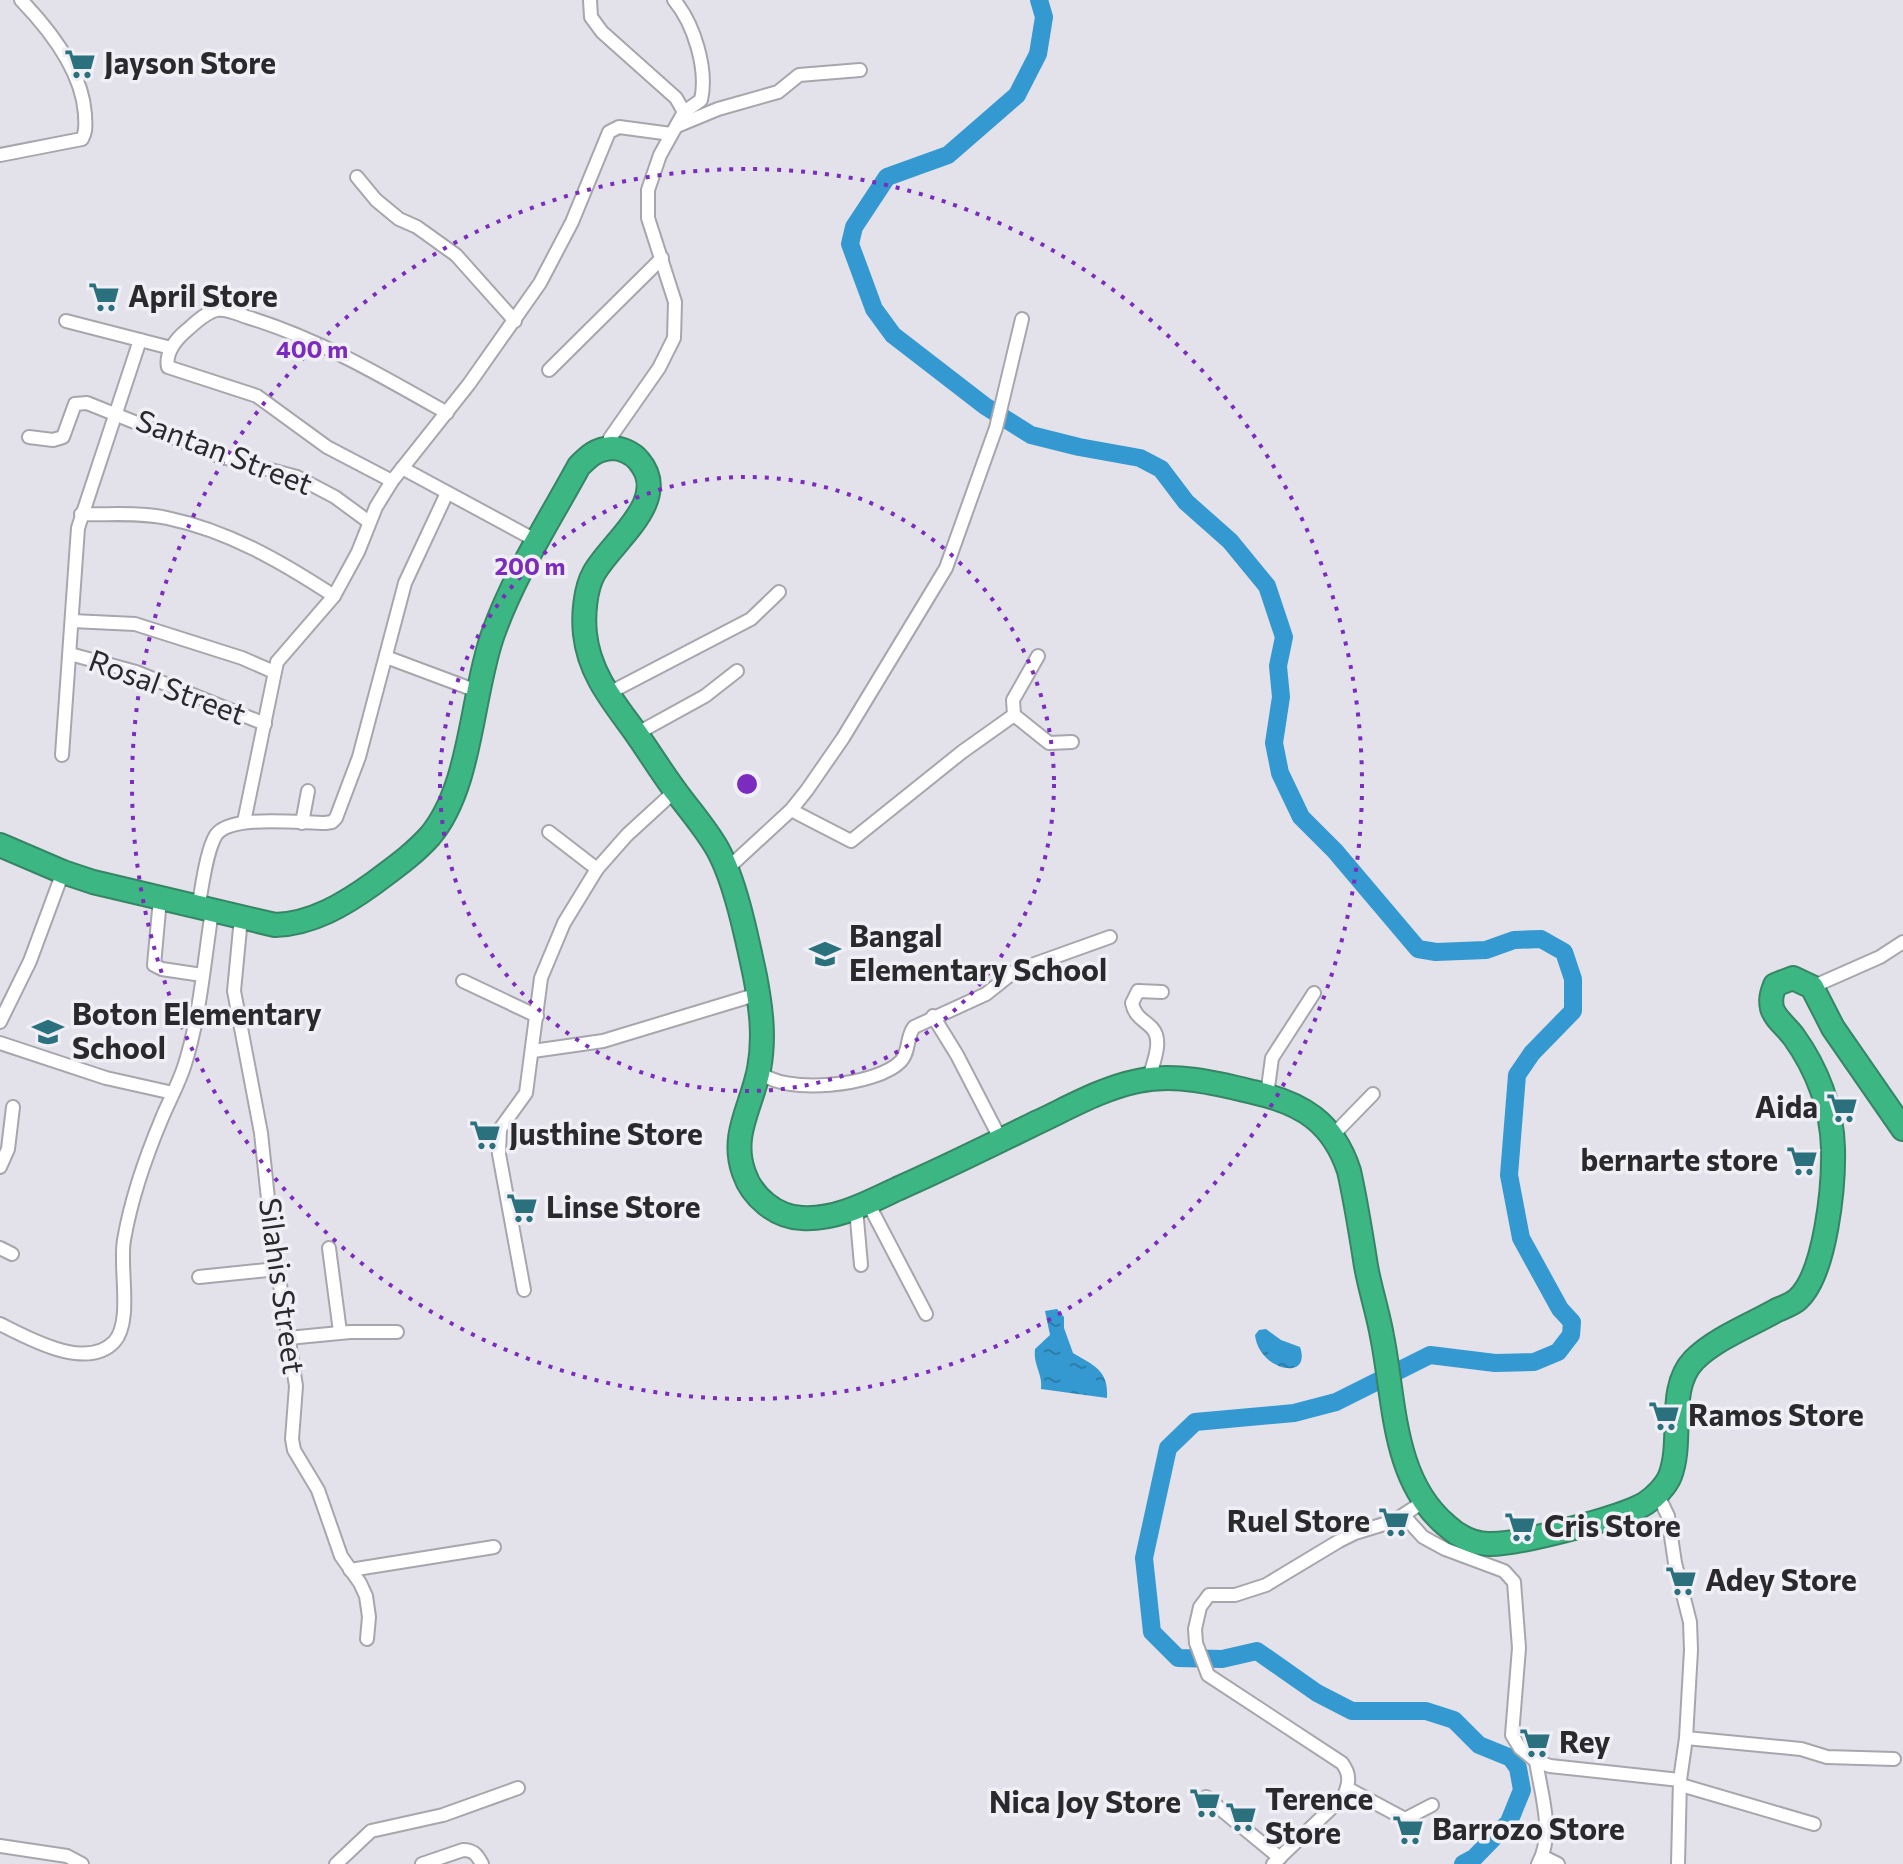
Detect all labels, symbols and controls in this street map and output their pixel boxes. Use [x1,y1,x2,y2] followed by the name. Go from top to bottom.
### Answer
[104,43,276,80] place label: Jayson Store
[63,47,97,81] supermarket icon: Jayson Store
[128,276,278,313] place label: April Store
[87,280,121,314] supermarket icon: April Store
[276,334,348,363] text: 400 m
[131,400,318,501] street label: Santan Street
[495,551,565,580] text: 200 m
[84,640,251,731] street label: Rosal Street
[733,770,761,798] centre of rings
[849,916,1107,987] place label: Bangal Elementary School
[808,937,842,971] school or university icon: Bangal Elementary School
[72,994,322,1065] place label: Boton Elementary School
[31,1015,65,1049] school or university icon: Boton Elementary School
[1755,1087,1818,1124] place label: Aida
[1825,1091,1859,1125] supermarket icon: Aida
[509,1114,703,1151] place label: Justhine Store
[468,1118,502,1152] supermarket icon: Justhine Store
[1580,1140,1778,1177] place label: bernarte store
[1785,1144,1819,1178] supermarket icon: bernarte store
[546,1187,701,1224] place label: Linse Store
[505,1191,539,1225] supermarket icon: Linse Store
[253,1195,314,1376] street label: Silahis Street
[1688,1395,1864,1432] place label: Ramos Store
[1647,1399,1681,1433] supermarket icon: Ramos Store
[1227,1501,1370,1538] place label: Ruel Store
[1377,1505,1411,1539] supermarket icon: Ruel Store
[1544,1506,1681,1543] place label: Cris Store
[1503,1510,1537,1544] supermarket icon: Cris Store
[1705,1560,1857,1597] place label: Adey Store
[1664,1564,1698,1598] supermarket icon: Adey Store
[1559,1722,1611,1759] place label: Rey
[1518,1726,1552,1760] supermarket icon: Rey
[1265,1779,1373,1850] place label: Terence Store
[989,1782,1181,1819] place label: Nica Joy Store
[1188,1786,1222,1820] supermarket icon: Nica Joy Store
[1224,1800,1258,1834] supermarket icon: Terence Store
[1432,1809,1625,1846] place label: Barrozo Store
[1391,1813,1425,1847] supermarket icon: Barrozo Store

